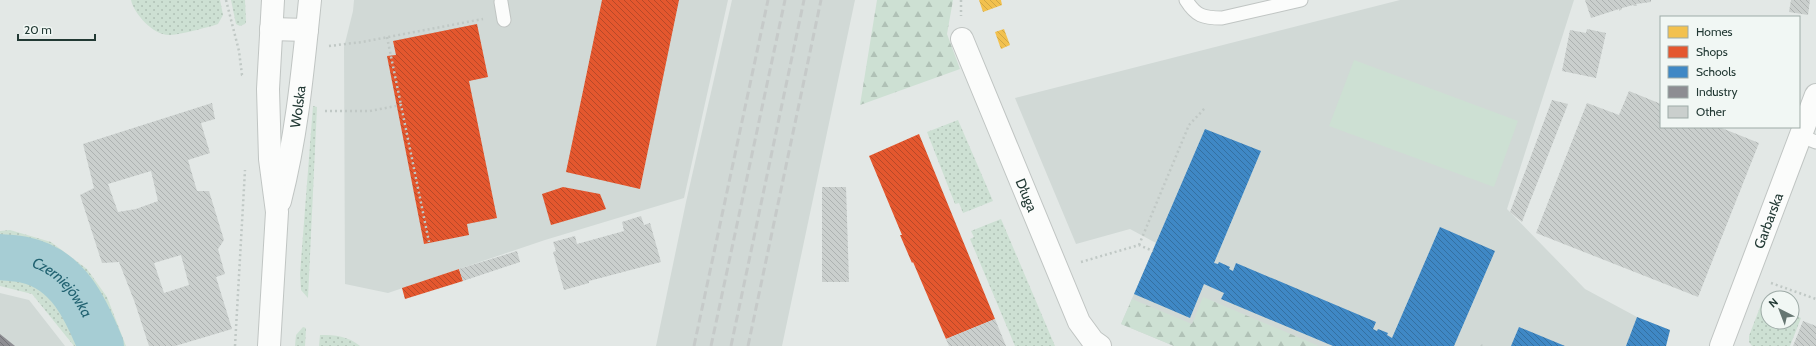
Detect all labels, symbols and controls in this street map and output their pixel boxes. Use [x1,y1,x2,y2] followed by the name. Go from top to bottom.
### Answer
[18,16,95,42] scale bar
[1660,16,1800,128] legend
[24,22,52,37] text: 20 m
[1696,24,1733,39] text: Homes
[1696,44,1728,59] text: Shops
[1696,64,1736,79] text: Schools
[286,84,310,129] street label: Wolska
[1696,84,1737,99] text: Industry
[1696,104,1726,119] text: Other
[1012,176,1042,215] street label: Długa
[1750,190,1787,251] street label: Garbarska
[30,254,96,320] water label: Czerniejówka
[1760,290,1800,330] north arrow
[1766,295,1781,310] text: N

